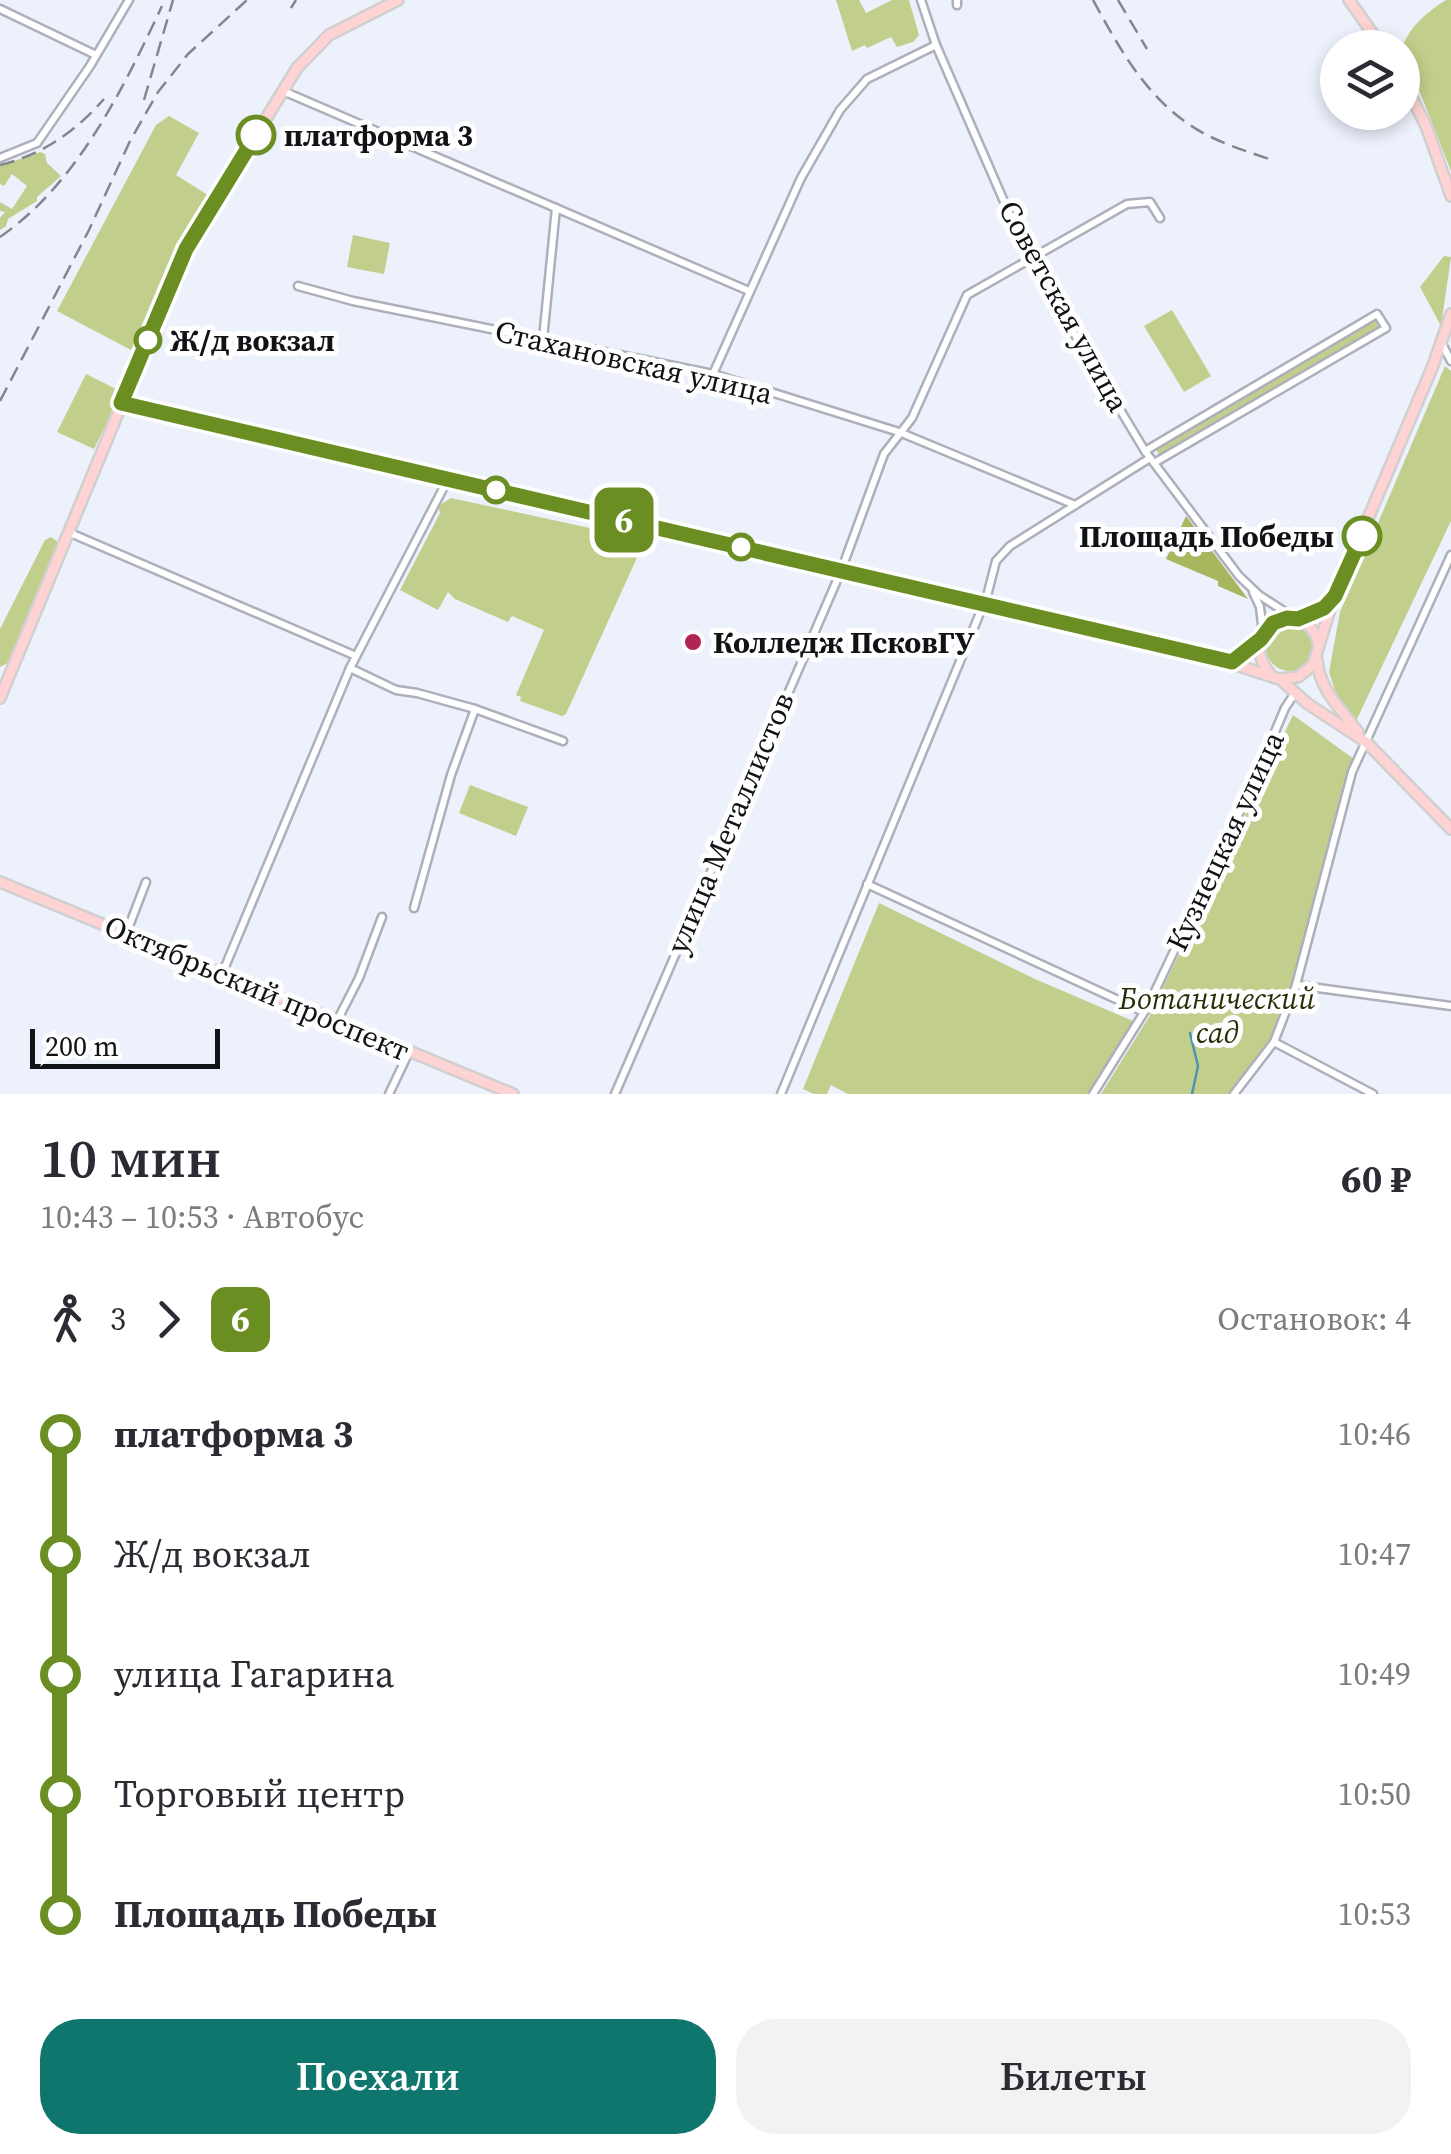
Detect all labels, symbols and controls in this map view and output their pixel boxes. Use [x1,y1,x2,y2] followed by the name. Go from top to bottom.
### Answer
[1320,30,1420,130] map controls
[1320,30,1420,130] button: layers
[284,115,473,156] place label: платформа 3
[237,116,275,154] marker: платформа 3
[989,193,1139,420] street label: Советская улица
[491,310,777,414] street label: Стахановская улица
[170,320,335,361] place label: Ж/д вокзал
[135,327,161,353] marker: Ж/д вокзал
[483,477,509,503] unlabelled marker
[592,488,656,552] line badge: 6
[615,496,633,544] text: 6
[1079,516,1334,557] place label: Площадь Победы
[1343,517,1381,555] marker: Площадь Победы
[728,534,754,560] unlabelled marker
[713,622,975,663] place label: Колледж ПсковГУ
[682,631,704,653] marker: Колледж ПсковГУ
[656,686,804,960] street label: улица Металлистов
[1156,724,1294,957] street label: Кузнецкая улица
[98,905,416,1071] street label: Октябрьский проспект
[1118,978,1315,1053] park label: Ботанический сад
[30,1024,220,1068] scale bar
[45,1027,119,1065] text: 200 m
[40,1120,221,1195] text: 10 мин
[1341,1153,1411,1205] text: 60 ₽
[40,1195,364,1239] text: 10:43 – 10:53 · Автобус
[40,1292,95,1347] icon: walk
[141,1292,196,1347] icon: forward
[231,1295,250,1343] text: 6
[110,1297,126,1341] text: 3
[1217,1297,1411,1341] text: Остановок: 4
[114,1408,353,1460] text: платформа 3
[1337,1412,1411,1456] text: 10:46
[114,1528,311,1580] text: Ж/д вокзал
[1337,1532,1411,1576] text: 10:47
[114,1648,394,1700] text: улица Гагарина
[1337,1652,1411,1696] text: 10:49
[114,1768,405,1820] text: Торговый центр
[1337,1772,1411,1816] text: 10:50
[114,1888,437,1940] text: Площадь Победы
[1337,1892,1411,1936] text: 10:53
[40,2019,716,2134] button: Поехали
[736,2019,1411,2134] button: Билеты

